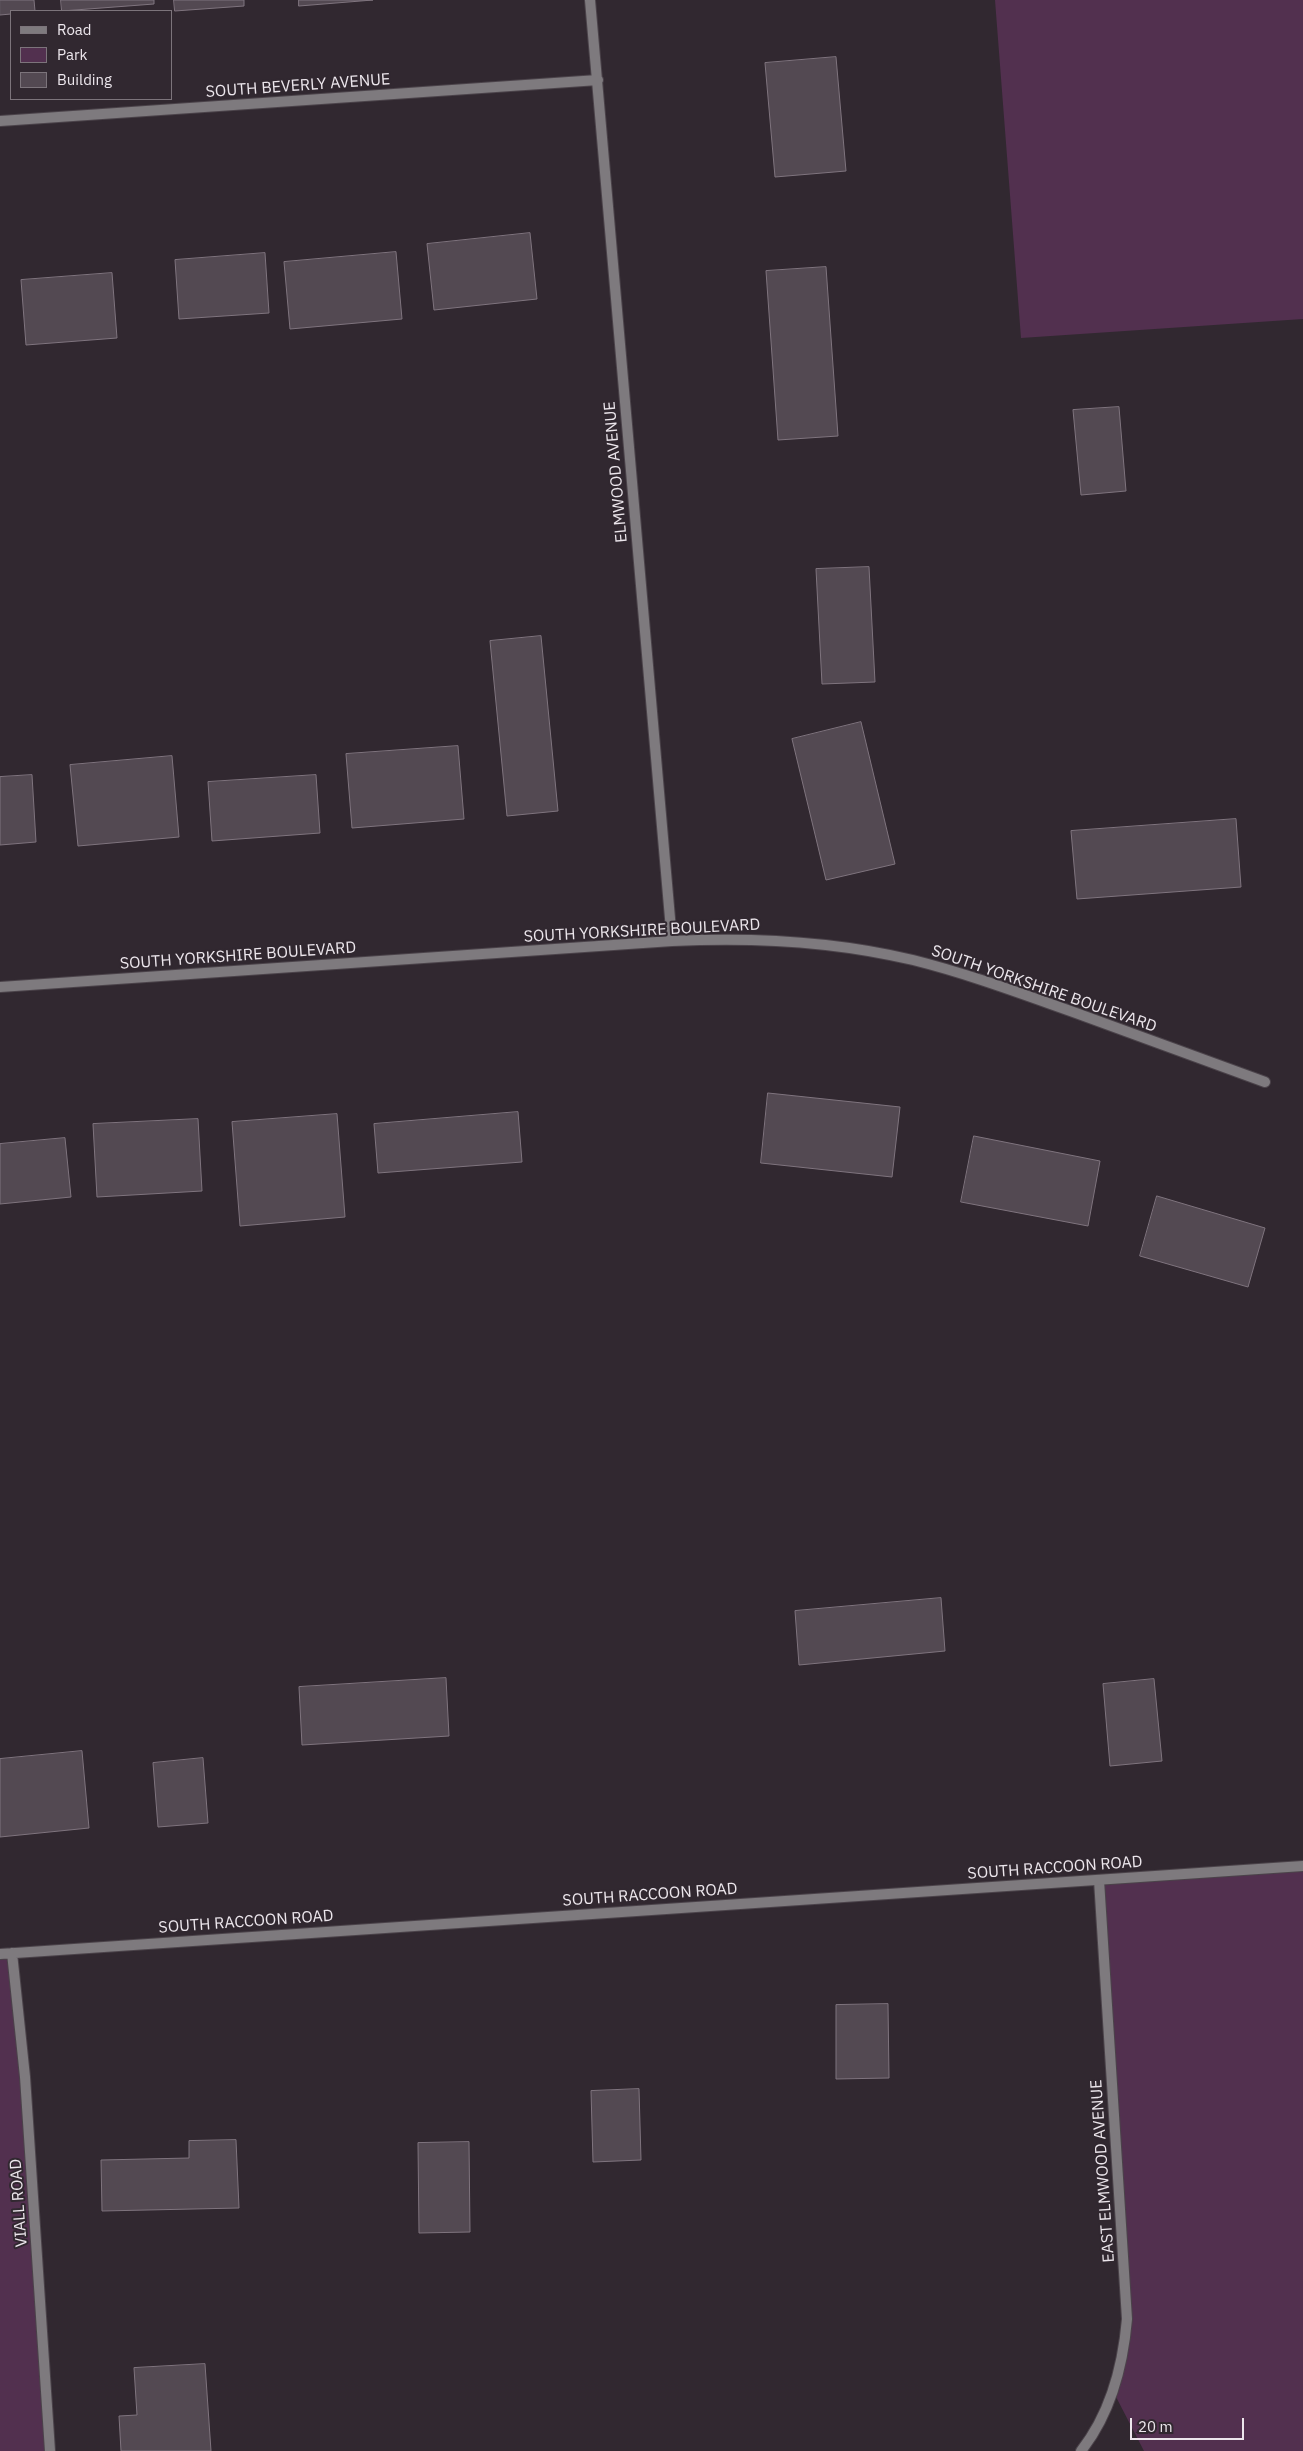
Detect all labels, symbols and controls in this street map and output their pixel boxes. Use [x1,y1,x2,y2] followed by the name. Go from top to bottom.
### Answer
[10,10,172,100] legend
[57,20,92,39] text: Road
[57,45,87,64] text: Park
[57,70,112,89] text: Building
[205,70,391,102] street label: SOUTH BEVERLY AVENUE
[600,400,632,544] street label: ELMWOOD AVENUE
[523,915,761,947] street label: SOUTH YORKSHIRE BOULEVARD
[119,938,357,974] street label: SOUTH YORKSHIRE BOULEVARD
[929,941,1159,1037] street label: SOUTH YORKSHIRE BOULEVARD
[967,1852,1143,1884] street label: SOUTH RACCOON ROAD
[562,1879,738,1911] street label: SOUTH RACCOON ROAD
[158,1906,334,1938] street label: SOUTH RACCOON ROAD
[1087,2079,1119,2263] street label: EAST ELMWOOD AVENUE
[6,2158,32,2248] street label: VIALL ROAD
[1133,2408,1247,2440] scale bar
[1138,2417,1173,2436] text: 20 m

